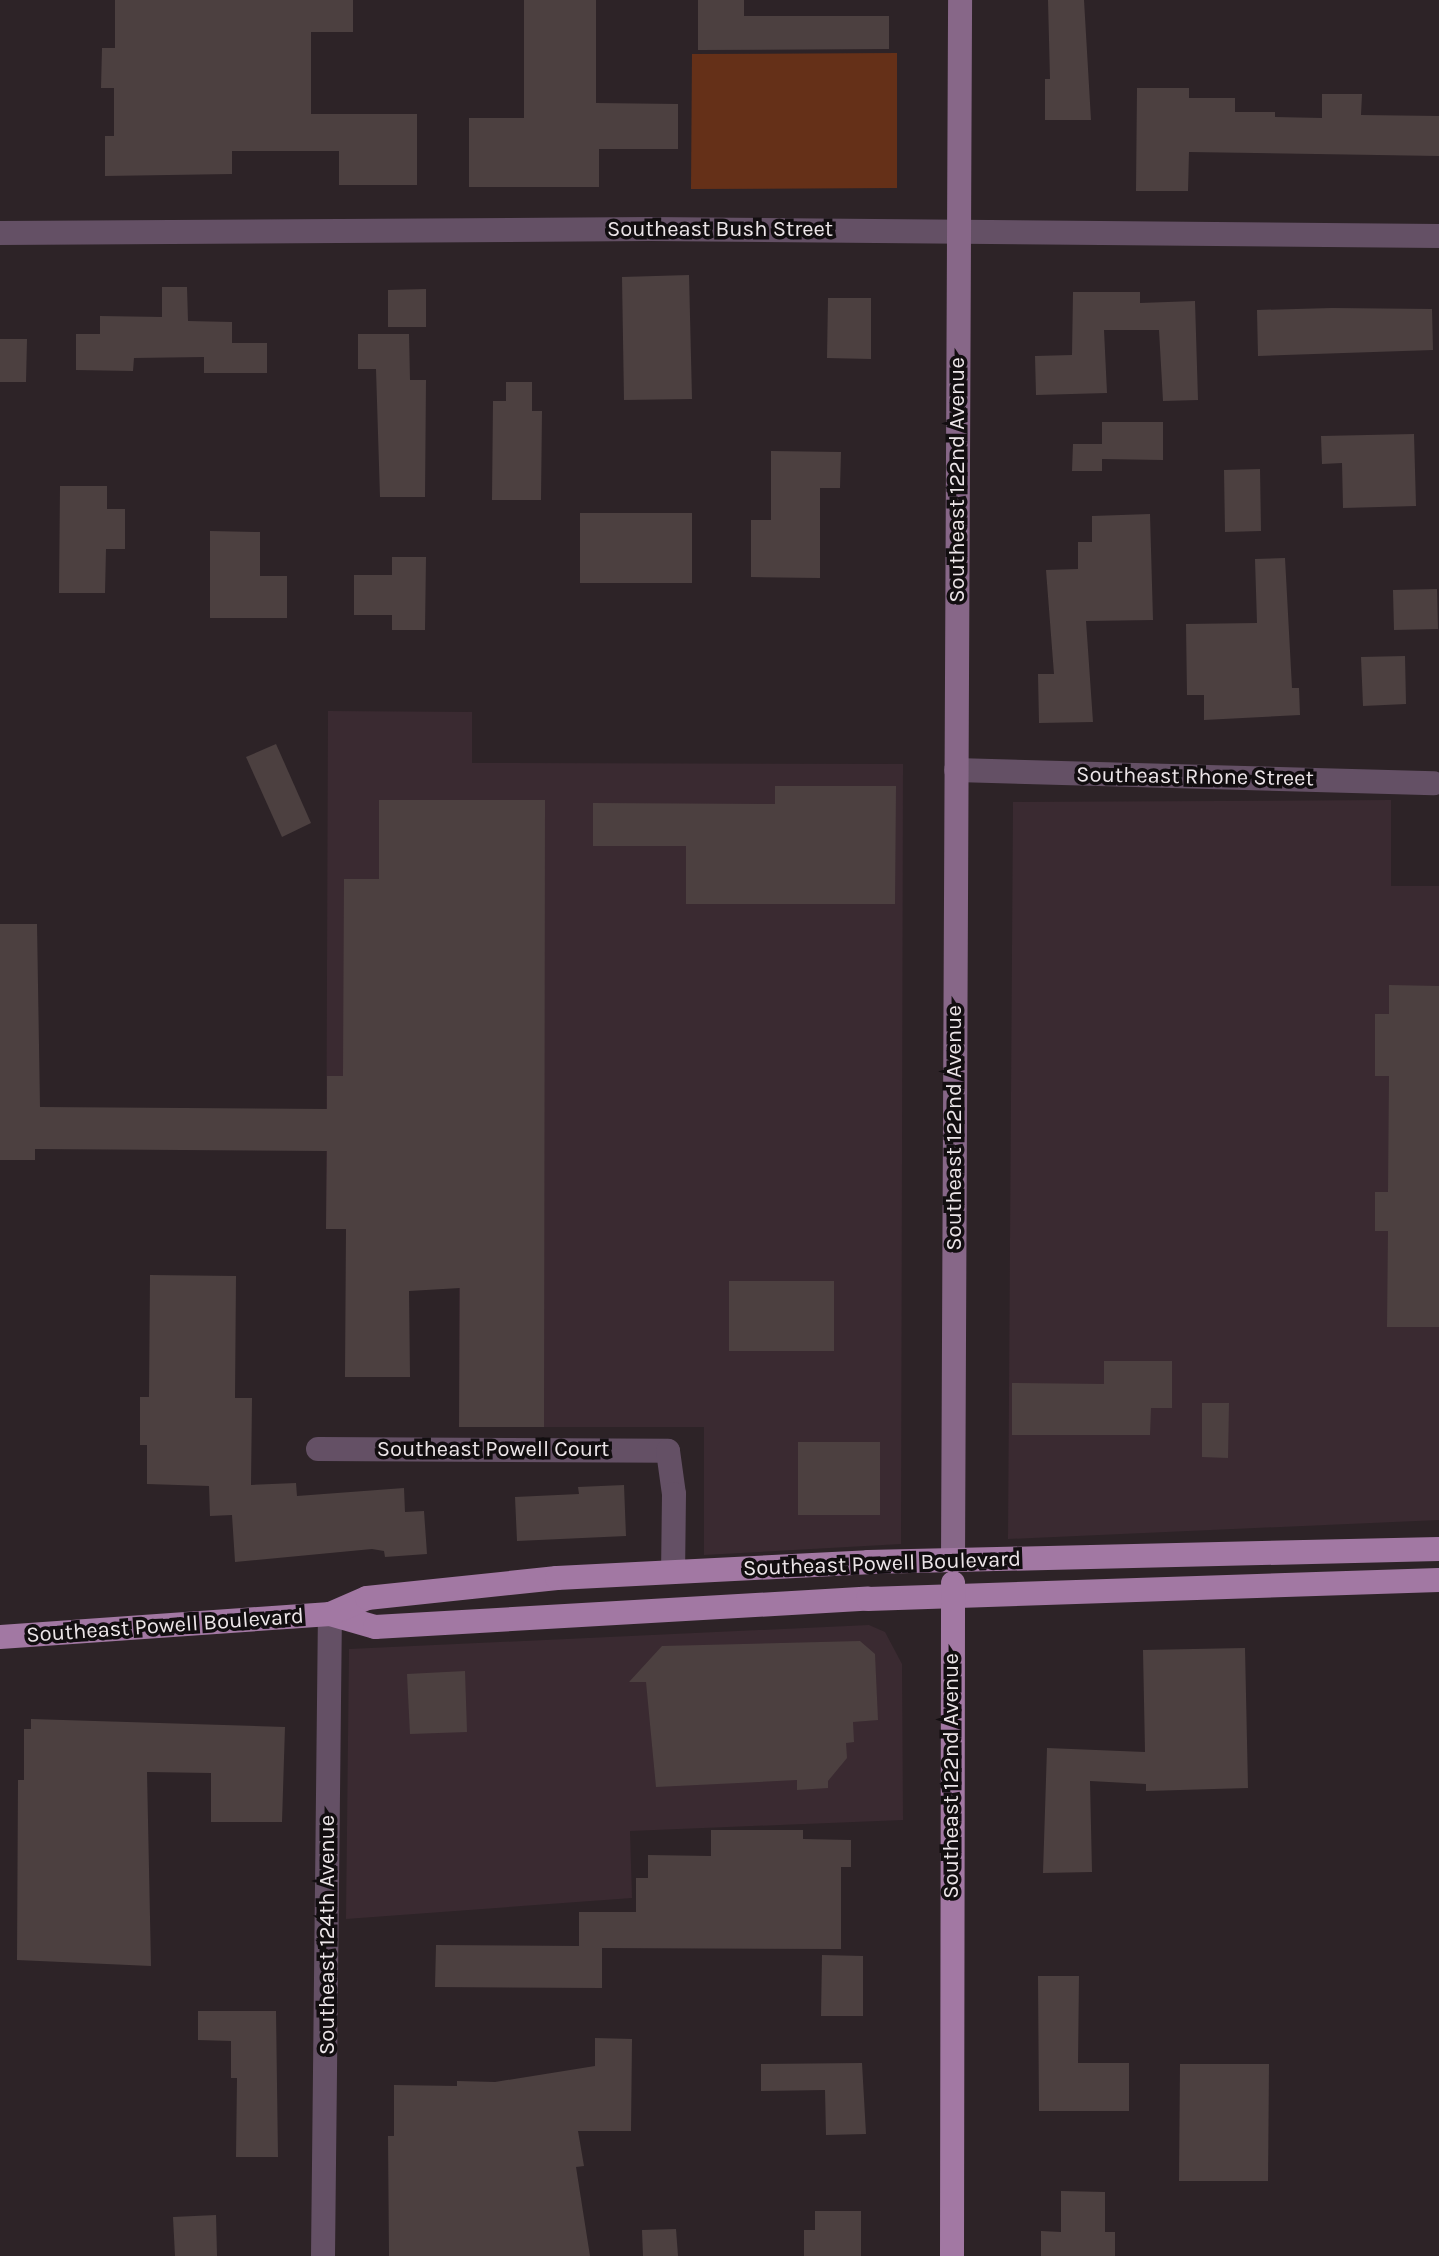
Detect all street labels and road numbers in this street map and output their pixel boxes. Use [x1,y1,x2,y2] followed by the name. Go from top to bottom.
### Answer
[607,217,833,243] street label: Southeast Bush Street
[945,357,971,603] street label: Southeast 122nd Avenue
[1076,762,1314,792] street label: Southeast Rhone Street
[942,1005,968,1251] street label: Southeast 122nd Avenue
[377,1437,609,1463] street label: Southeast Powell Court
[742,1546,1022,1582] street label: Southeast Powell Boulevard
[25,1603,305,1649] street label: Southeast Powell Boulevard
[939,1653,965,1899] street label: Southeast 122nd Avenue
[315,1815,341,2055] street label: Southeast 124th Avenue

